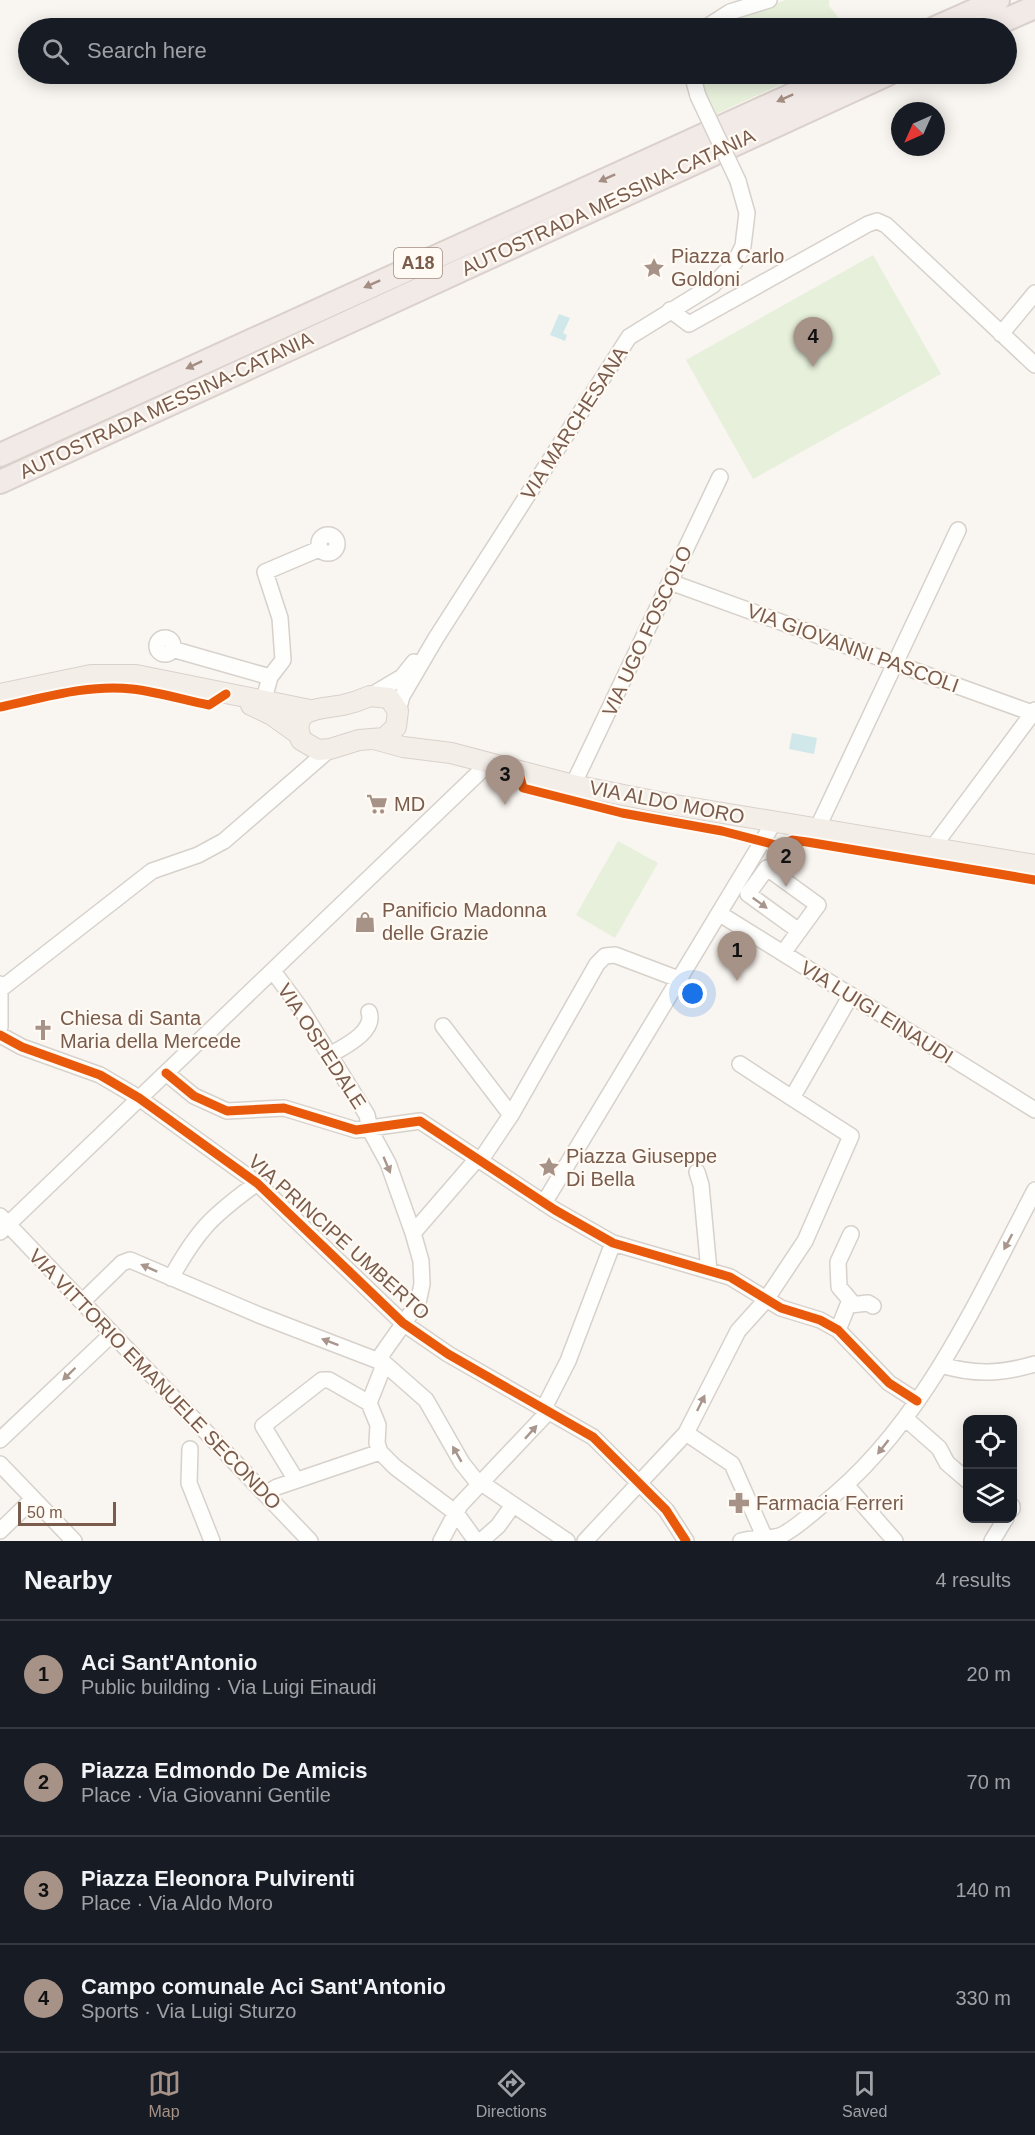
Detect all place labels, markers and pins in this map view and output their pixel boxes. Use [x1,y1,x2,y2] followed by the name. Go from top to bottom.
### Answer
[671,245,784,290] place label: Piazza Carlo Goldoni
[642,256,666,280] place icon: Piazza Carlo Goldoni
[794,318,832,367] pin: 4
[486,756,524,805] pin: 3
[365,792,389,816] supermarket icon: MD
[394,793,425,815] place label: MD
[766,838,806,887] pin: 2
[382,899,547,944] place label: Panificio Madonna delle Grazie
[353,910,377,934] shop icon: Panificio Madonna delle Grazie
[718,932,756,981] pin: 1
[60,1007,241,1052] place label: Chiesa di Santa Maria della Mercede
[31,1018,55,1042] church icon: Chiesa di Santa Maria della Mercede
[566,1145,717,1190] place label: Piazza Giuseppe Di Bella
[537,1155,561,1179] place icon: Piazza Giuseppe Di Bella
[727,1491,751,1515] pharmacy icon: Farmacia Ferreri
[756,1492,904,1514] place label: Farmacia Ferreri

